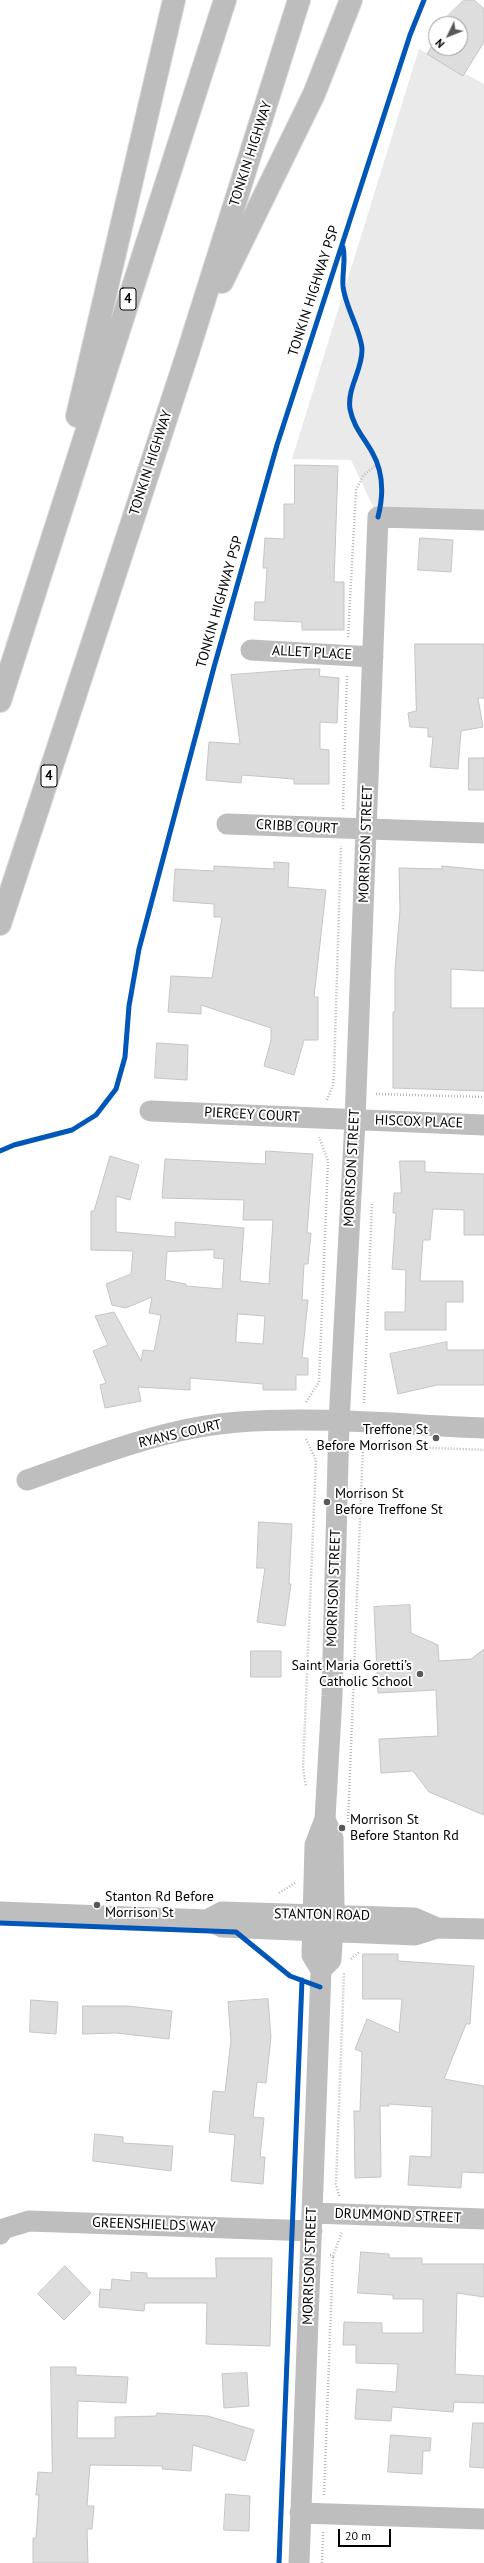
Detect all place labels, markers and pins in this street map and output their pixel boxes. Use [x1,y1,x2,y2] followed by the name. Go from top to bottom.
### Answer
[316,1422,428,1454] place label: Treffone St Before Morrison St
[431,1433,441,1443] marker: Treffone St Before Morrison St
[335,1486,443,1518] place label: Morrison St Before Treffone St
[322,1497,332,1507] marker: Morrison St Before Treffone St
[292,1658,412,1690] place label: Saint Maria Goretti’s Catholic School
[415,1669,425,1679] marker: Saint Maria Goretti’s Catholic School
[350,1812,459,1844] place label: Morrison St Before Stanton Rd
[337,1823,347,1833] marker: Morrison St Before Stanton Rd
[105,1889,214,1922] place label: Stanton Rd Before Morrison St
[92,1900,102,1910] marker: Stanton Rd Before Morrison St

